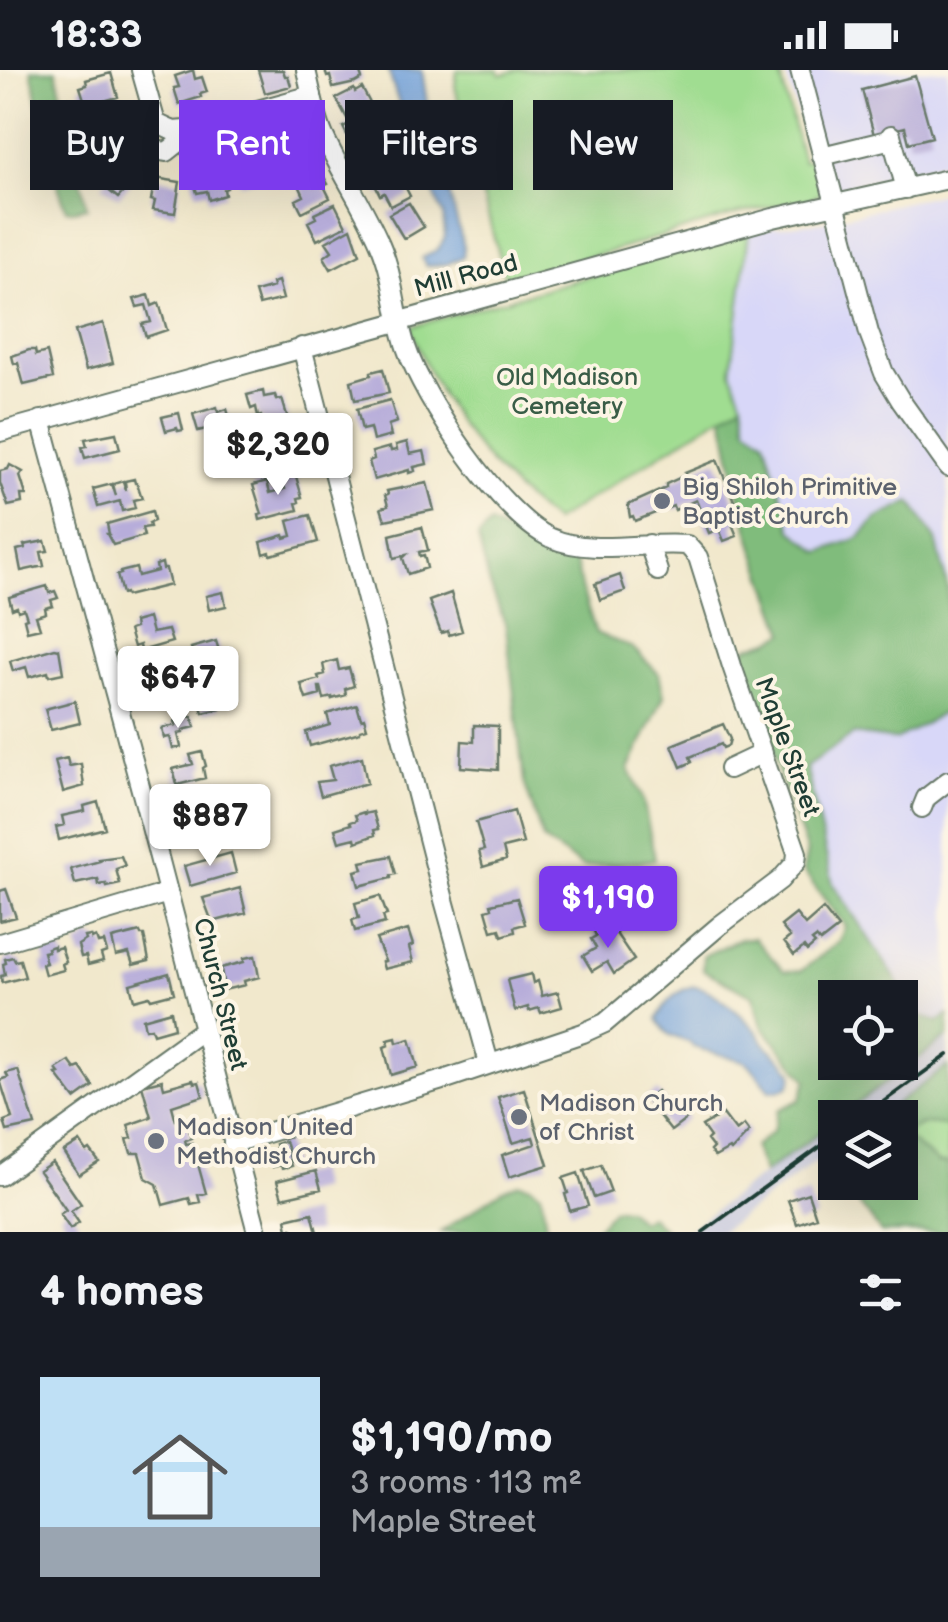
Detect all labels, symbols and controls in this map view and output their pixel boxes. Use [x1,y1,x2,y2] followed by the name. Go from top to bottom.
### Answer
[50,13,142,58] text: 18:33
[30,100,159,190] chip: Buy
[179,100,325,190] chip: Rent
[345,100,513,190] chip: Filters
[533,100,673,190] chip: New
[411,247,521,305] street label: Mill Road
[496,362,638,422] park label: Old Madison Cemetery
[197,413,359,498] pin: $2,320
[226,426,330,465] text: $2,320
[682,472,897,532] place label: Big Shiloh Primitive Baptist Church
[651,490,673,512] marker: Big Shiloh Primitive Baptist Church
[119,646,237,731] pin: $647
[140,659,217,698] text: $647
[748,673,827,821] street label: Maple Street
[151,784,269,869] pin: $887
[171,797,249,836] text: $887
[527,866,689,951] pin: $1,190
[561,879,655,918] text: $1,190
[186,915,254,1074] street label: Church Street
[818,980,918,1200] map controls
[818,980,918,1080] button: locate
[539,1088,723,1148] place label: Madison Church of Christ
[818,1100,918,1200] button: layers
[508,1106,530,1128] marker: Madison Church of Christ
[176,1112,376,1172] place label: Madison United Methodist Church
[145,1130,167,1152] marker: Madison United Methodist Church
[853,1265,908,1320] icon: filters
[40,1267,204,1318] text: 4 homes
[350,1413,553,1464] text: $1,190/mo
[120,1417,240,1537] icon: home
[350,1464,582,1503] text: 3 rooms · 113 m²
[350,1503,536,1542] text: Maple Street

